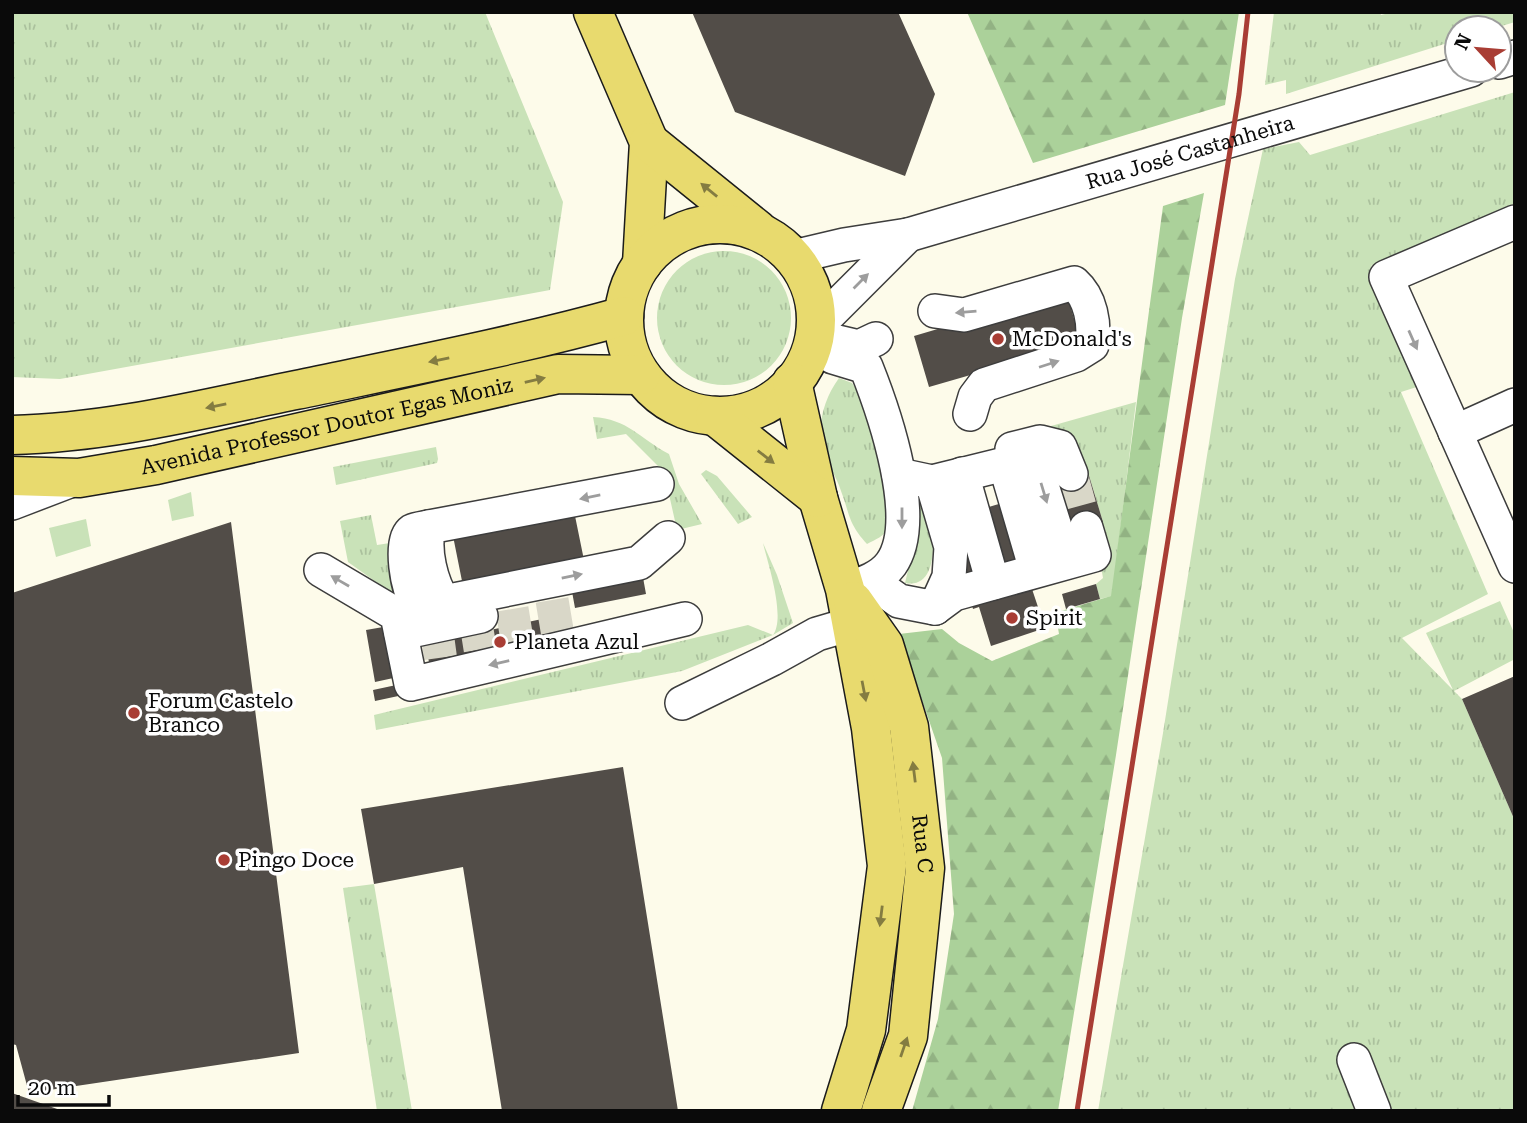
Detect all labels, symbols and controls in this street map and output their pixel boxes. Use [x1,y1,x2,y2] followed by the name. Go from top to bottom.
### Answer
[1443,14,1513,84] north arrow
[1450,30,1477,53] text: N
[1083,110,1297,194] street label: Rua José Castanheira
[701,183,719,198] one-way arrow
[853,273,869,289] one-way arrow
[955,307,977,318] one-way arrow
[1012,327,1132,351] place label: McDonald's
[1407,330,1419,350] one-way arrow
[990,331,1006,347] marker: McDonald's
[428,355,450,366] one-way arrow
[1039,358,1060,369] one-way arrow
[139,373,515,479] street label: Avenida Professor Doutor Egas Moniz
[524,374,546,385] one-way arrow
[205,401,227,412] one-way arrow
[757,450,775,465] one-way arrow
[1040,482,1050,503] one-way arrow
[579,491,601,502] one-way arrow
[896,508,907,530] one-way arrow
[561,571,583,582] one-way arrow
[330,575,349,587] one-way arrow
[1026,606,1083,630] place label: Spirit
[1004,610,1020,626] marker: Spirit
[514,630,640,654] place label: Planeta Azul
[492,634,508,650] marker: Planeta Azul
[488,658,510,669] one-way arrow
[859,680,870,702] one-way arrow
[148,689,294,737] place label: Forum Castelo Branco
[126,705,142,721] marker: Forum Castelo Branco
[909,761,920,783] one-way arrow
[907,813,937,874] street label: Rua C
[238,848,354,872] place label: Pingo Doce
[216,852,232,868] marker: Pingo Doce
[875,905,886,927] one-way arrow
[899,1036,910,1057] one-way arrow
[18,1064,108,1108] scale bar
[28,1076,76,1100] text: 20 m

